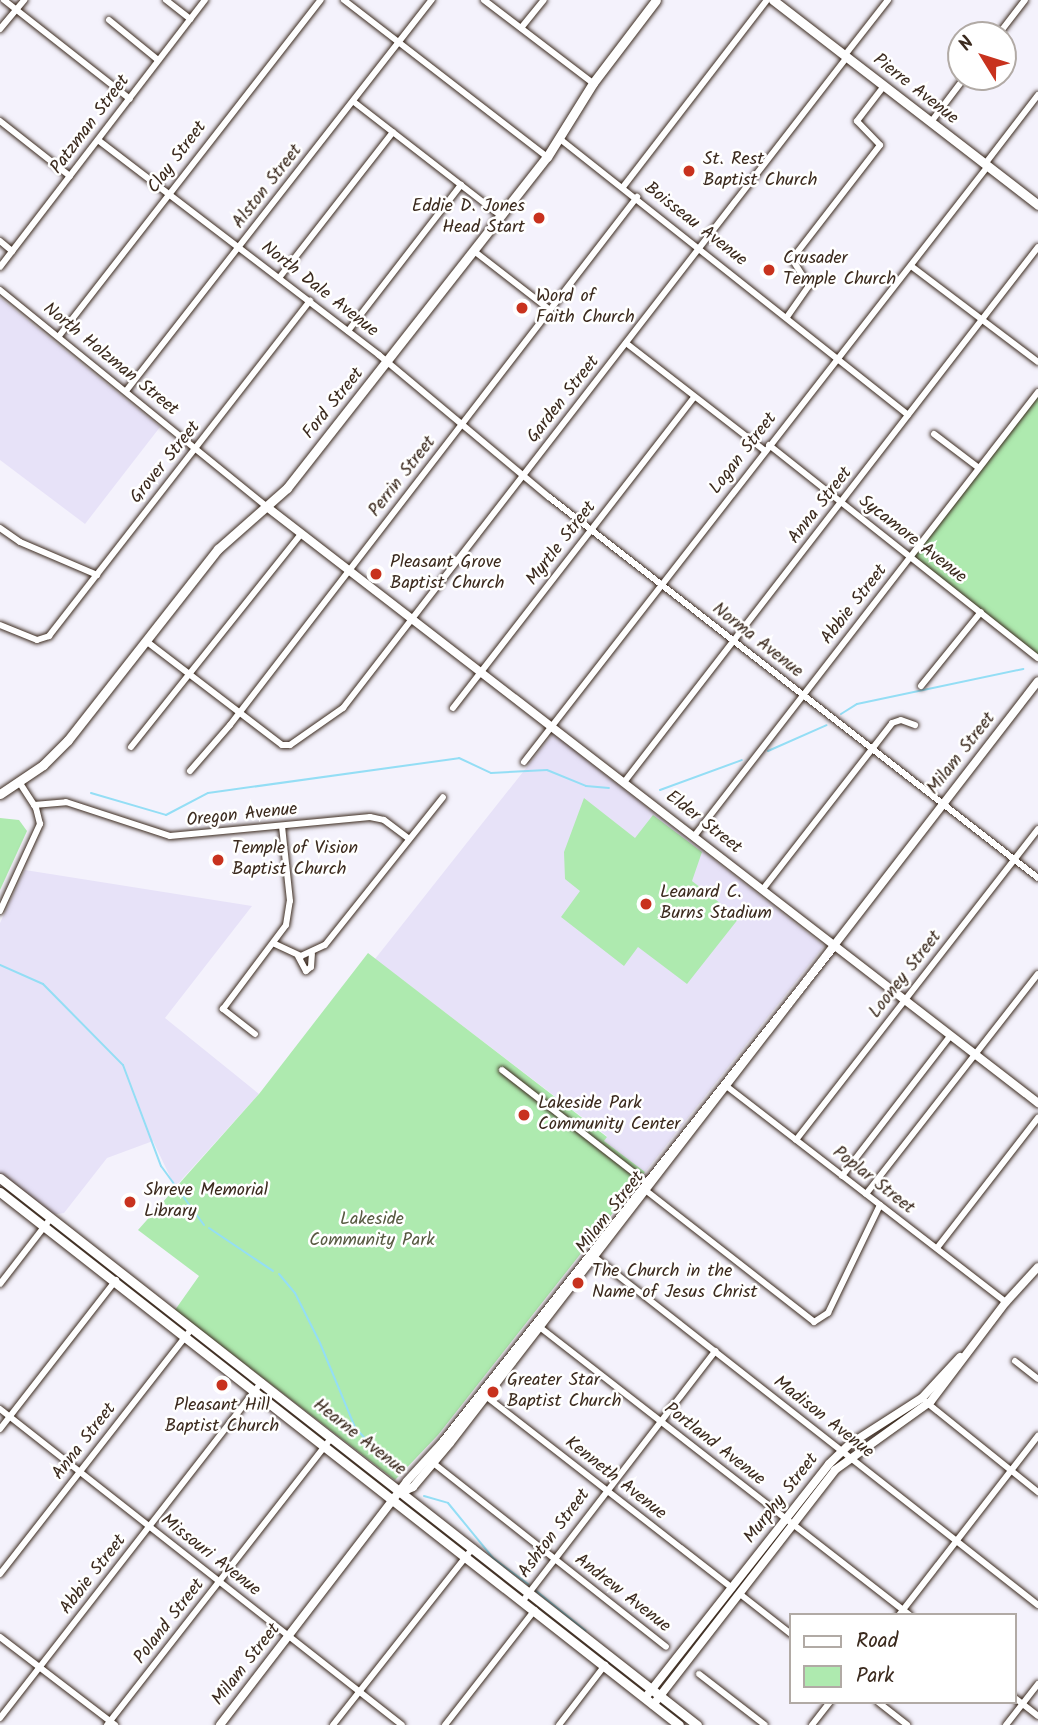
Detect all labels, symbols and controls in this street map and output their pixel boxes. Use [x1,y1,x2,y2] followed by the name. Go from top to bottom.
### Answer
[947,21,1017,91] north arrow
[952,30,983,58] text: N
[868,50,962,130] street label: Pierre Avenue
[47,71,135,179] street label: Patzman Street
[144,118,212,198] street label: Clay Street
[229,141,307,233] street label: Alston Street
[703,150,817,192] place label: St. Rest Baptist Church
[681,163,697,179] marker: St. Rest Baptist Church
[639,178,751,272] street label: Boisseau Avenue
[412,197,525,240] place label: Eddie D. Jones Head Start
[531,210,547,226] marker: Eddie D. Jones Head Start
[256,237,382,343] street label: North Dale Avenue
[783,249,896,292] place label: Crusader Temple Church
[761,262,777,278] marker: Crusader Temple Church
[536,287,635,330] place label: Word of Faith Church
[38,299,182,421] street label: North Holzman Street
[514,300,530,316] marker: Word of Faith Church
[523,352,605,448] street label: Garden Street
[299,364,369,444] street label: Ford Street
[705,409,783,499] street label: Logan Street
[126,417,206,509] street label: Grover Street
[365,432,441,522] street label: Perrin Street
[784,463,858,549] street label: Anna Street
[854,491,970,589] street label: Sycamore Avenue
[522,498,602,590] street label: Myrtle Street
[390,553,504,596] place label: Pleasant Grove Baptist Church
[817,561,893,649] street label: Abbie Street
[368,566,384,582] marker: Pleasant Grove Baptist Church
[707,599,807,683] street label: Norma Avenue
[923,709,1001,799] street label: Milam Street
[661,787,745,859] street label: Elder Street
[185,799,299,833] street label: Oregon Avenue
[232,839,358,882] place label: Temple of Vision Baptist Church
[210,852,226,868] marker: Temple of Vision Baptist Church
[660,883,772,926] place label: Leanard C. Burns Stadium
[638,896,654,912] marker: Leanard C. Burns Stadium
[865,927,947,1023] street label: Looney Street
[538,1094,680,1136] place label: Lakeside Park Community Center
[516,1107,532,1123] marker: Lakeside Park Community Center
[828,1142,918,1220] street label: Poplar Street
[572,1168,650,1258] street label: Milam Street
[144,1181,268,1224] place label: Shreve Memorial Library
[122,1194,138,1210] marker: Shreve Memorial Library
[309,1210,435,1252] park label: Lakeside Community Park
[592,1262,757,1304] place label: The Church in the Name of Jesus Christ
[570,1275,586,1291] marker: The Church in the Name of Jesus Christ
[507,1371,621,1414] place label: Greater Star Baptist Church
[768,1372,878,1464] street label: Madison Avenue
[214,1377,230,1393] marker: Pleasant Hill Baptist Church
[485,1384,501,1400] marker: Greater Star Baptist Church
[308,1395,410,1481] street label: Hearne Avenue
[165,1396,279,1438] place label: Pleasant Hill Baptist Church
[48,1399,122,1485] street label: Anna Street
[659,1399,769,1491] street label: Portland Avenue
[560,1433,670,1525] street label: Kenneth Avenue
[740,1450,824,1548] street label: Murphy Street
[515,1485,595,1583] street label: Ashton Street
[156,1510,264,1602] street label: Missouri Avenue
[56,1531,132,1619] street label: Abbie Street
[570,1550,674,1638] street label: Andrew Avenue
[130,1575,210,1669] street label: Poland Street
[790,1613,1017,1704] legend
[208,1620,286,1710] street label: Milam Street
[856,1625,898,1658] text: Road
[856,1660,894,1693] text: Park

